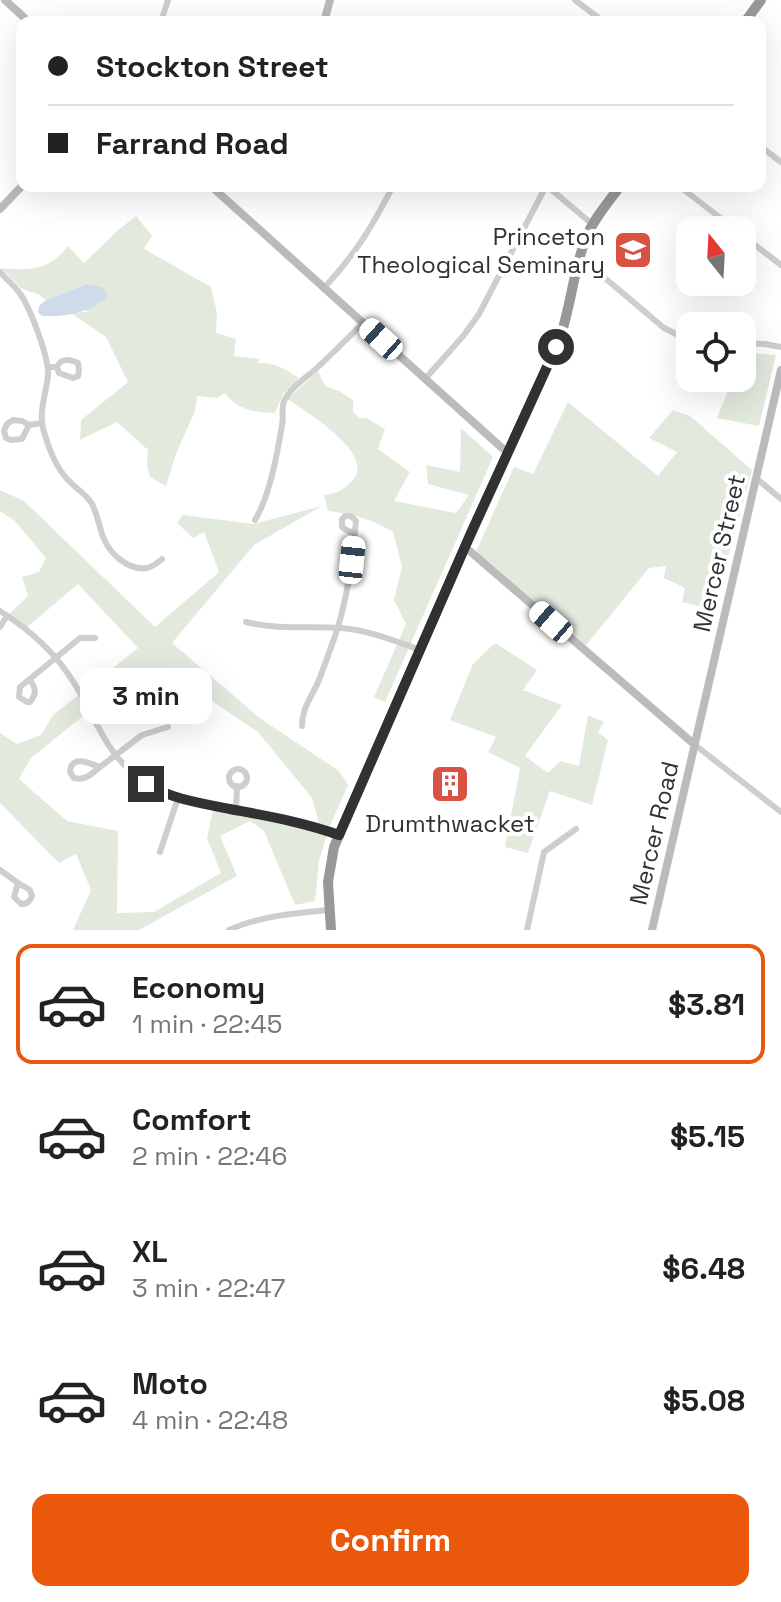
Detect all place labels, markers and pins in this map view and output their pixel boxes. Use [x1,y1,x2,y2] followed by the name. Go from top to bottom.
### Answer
[357,221,605,280] place label: Princeton Theological Seminary
[612,229,654,271] school or university icon: Princeton Theological Seminary
[429,763,471,805] building icon: Drumthwacket
[365,808,535,839] place label: Drumthwacket

